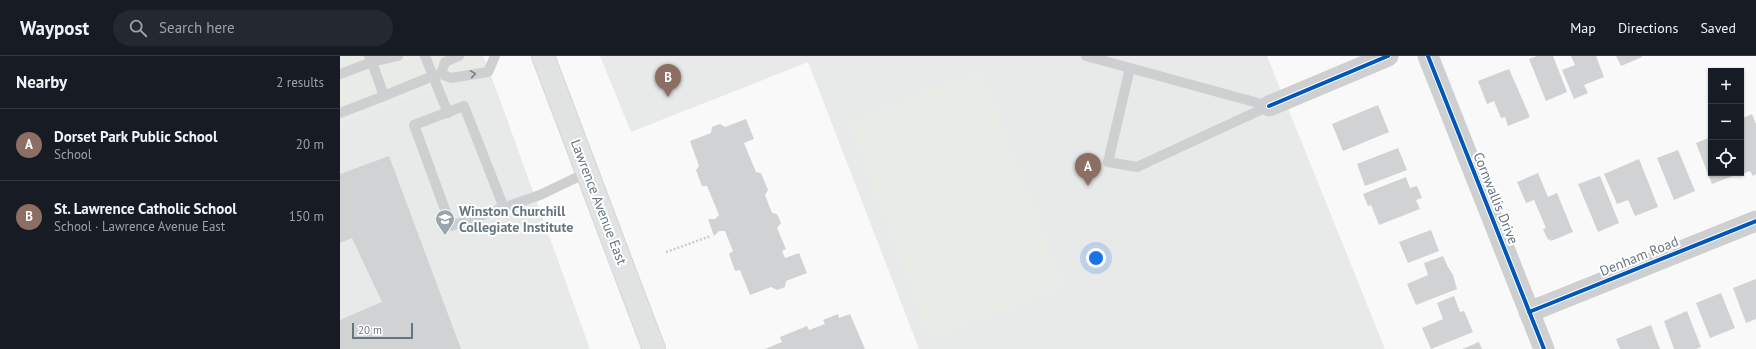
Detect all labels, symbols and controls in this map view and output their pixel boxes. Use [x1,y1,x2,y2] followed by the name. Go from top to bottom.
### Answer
[113,10,393,46] search box
[20,16,89,40] text: Waypost
[127,17,149,39] icon: search
[159,18,235,37] text: Search here
[1570,19,1596,37] text: Map
[1618,19,1678,37] text: Directions
[1700,19,1736,37] text: Saved
[655,64,681,97] pin: B
[1708,68,1744,176] map controls
[1708,68,1744,104] button: +
[16,71,67,93] text: Nearby
[470,71,476,79] one-way arrow
[276,74,324,91] text: 2 results
[1708,104,1744,140] button: −
[54,127,217,146] text: Dorset Park Public School
[25,136,33,153] text: A
[296,136,324,153] text: 20 m
[567,137,631,267] street label: Lawrence Avenue East
[1708,140,1744,176] button: locate
[54,146,92,163] text: School
[1469,149,1523,247] street label: Cornwallis Drive
[1075,153,1101,186] pin: A
[54,199,237,218] text: St. Lawrence Catholic School
[459,202,573,236] place label: Winston Churchill Collegiate Institute
[25,208,33,225] text: B
[289,208,324,225] text: 150 m
[434,208,456,236] school or university icon: Winston Churchill Collegiate Institute
[54,218,225,235] text: School · Lawrence Avenue East
[1597,232,1681,280] street label: Denham Road
[1086,248,1106,268] your location
[352,321,413,340] scale bar
[358,323,382,337] text: 20 m

